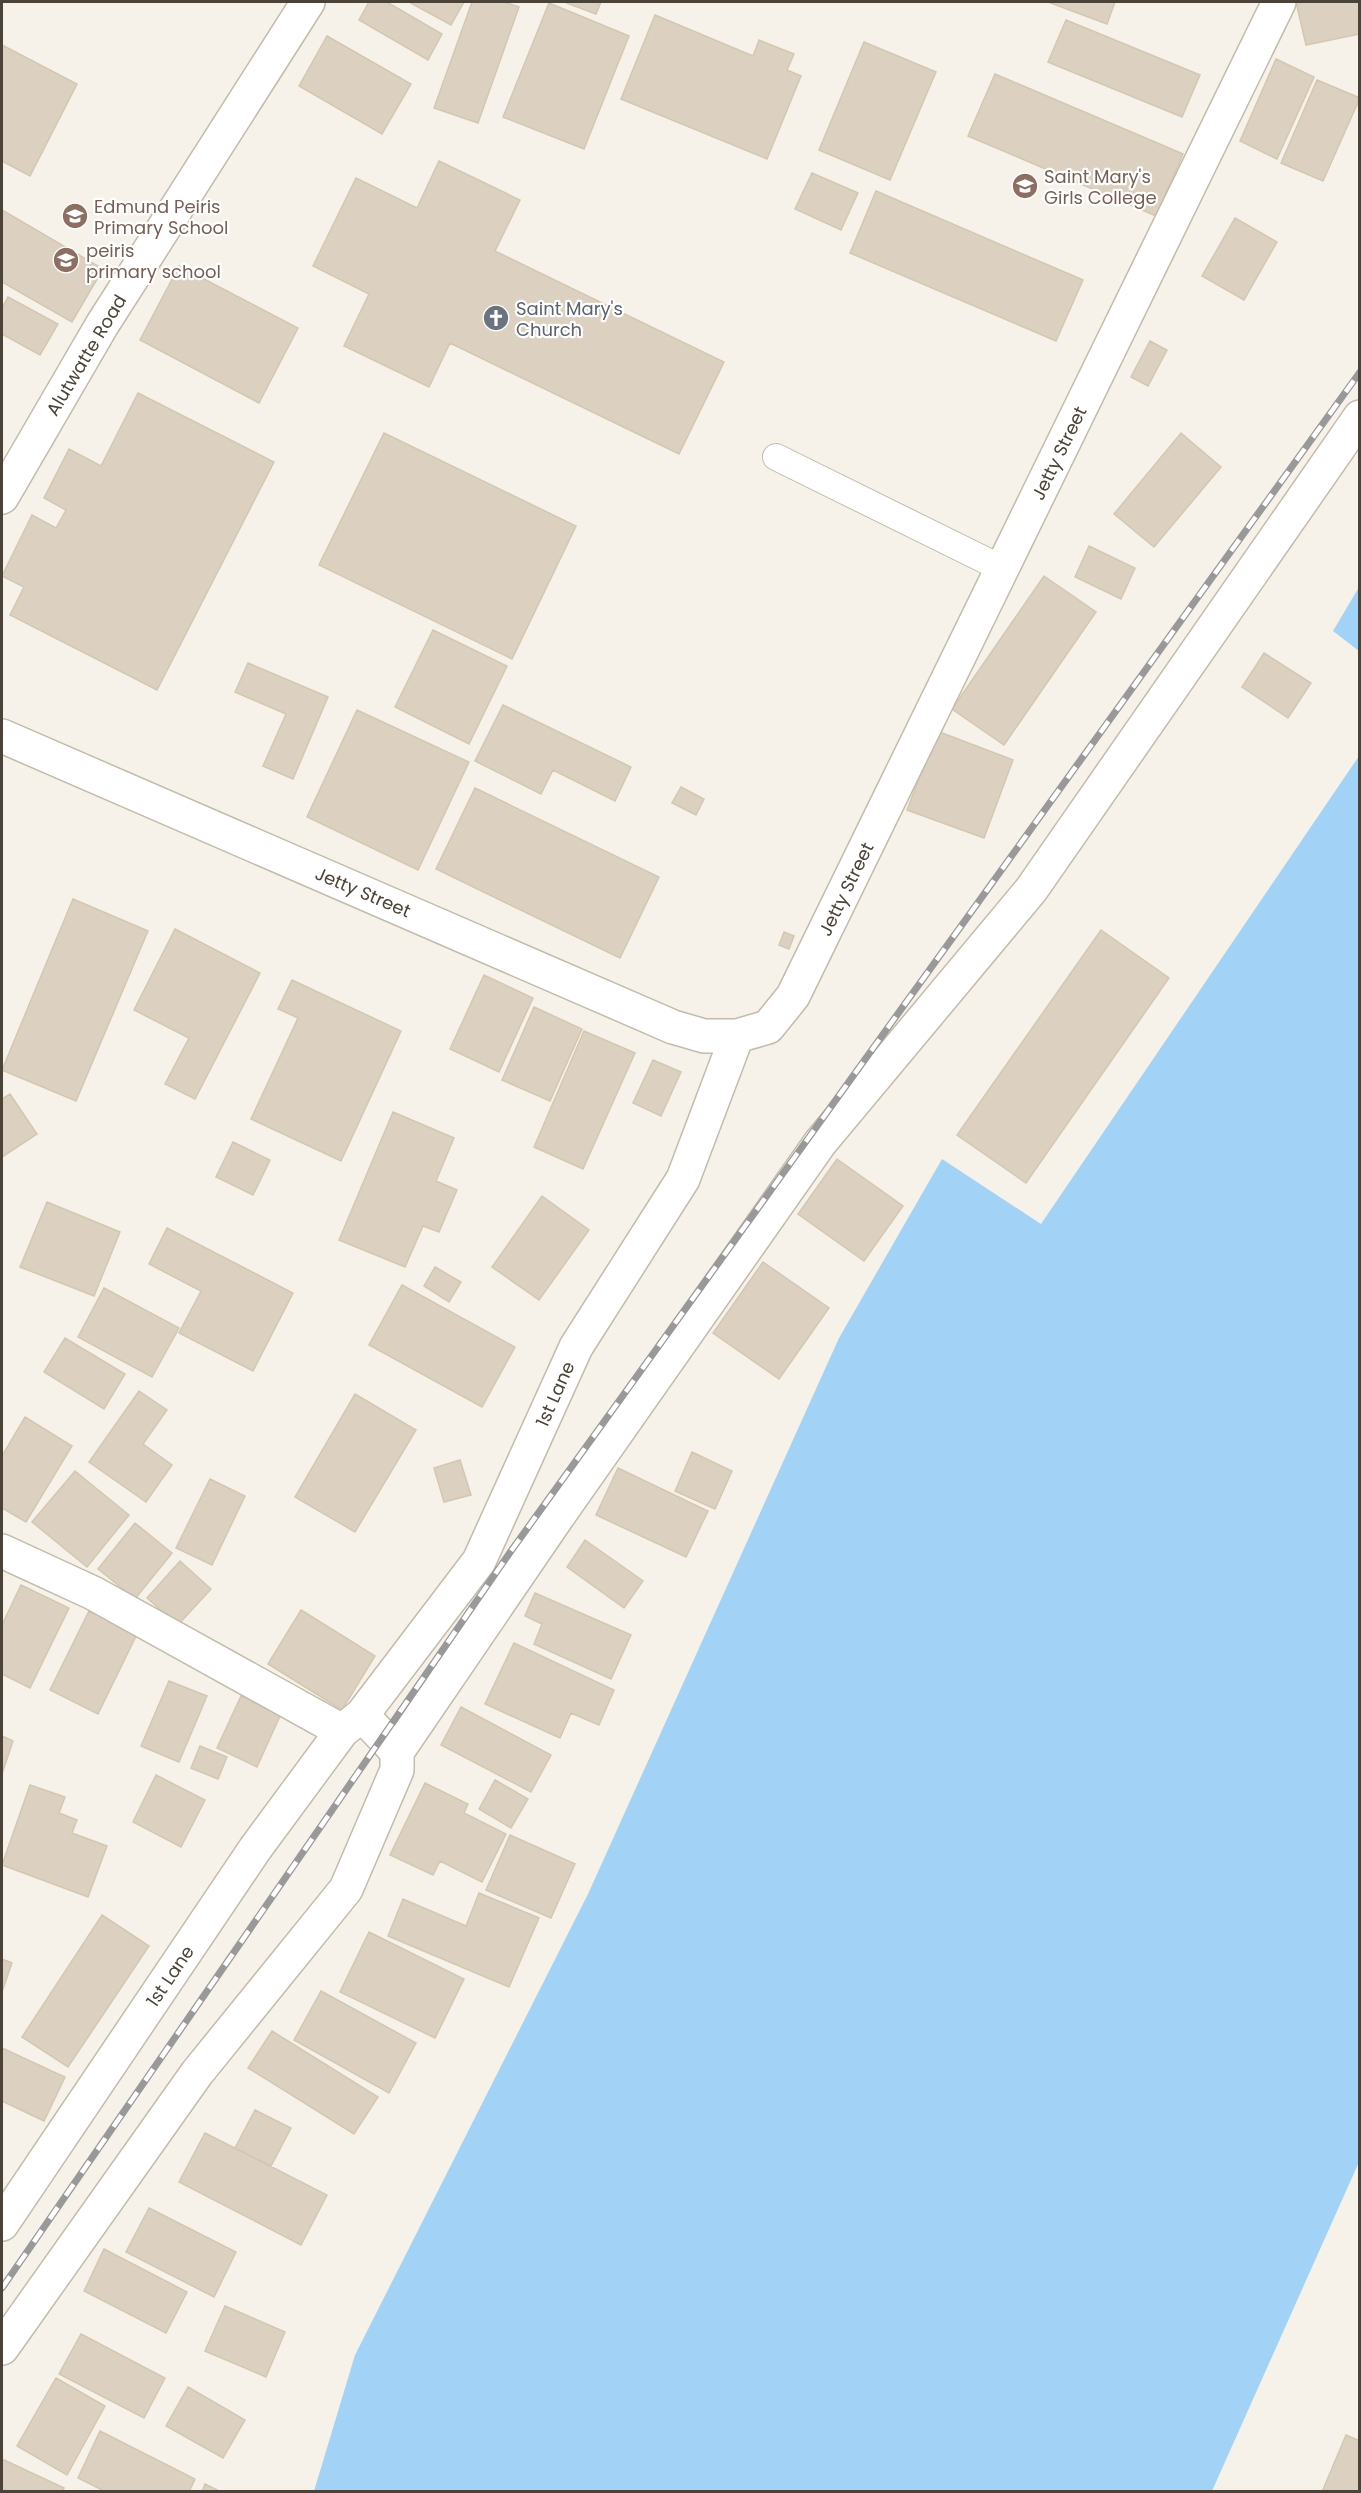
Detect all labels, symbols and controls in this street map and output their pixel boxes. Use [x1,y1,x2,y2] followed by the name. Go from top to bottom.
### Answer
[1044,164,1157,210] place label: Saint Mary's Girls College
[1010,171,1040,201] school or university icon: Saint Mary's Girls College
[94,194,228,240] place label: Edmund Peiris Primary School
[60,201,90,231] school or university icon: Edmund Peiris Primary School
[86,238,221,284] place label: peiris primary school
[51,245,81,275] school or university icon: peiris primary school
[40,290,132,420] street label: Alutwatte Road
[516,296,623,342] place label: Saint Mary's Church
[481,303,511,333] church icon: Saint Mary's Church
[1026,402,1092,504] street label: Jetty Street
[813,838,879,940] street label: Jetty Street
[311,861,415,923] street label: Jetty Street
[530,1357,580,1431] street label: 1st Lane
[140,1940,200,2012] street label: 1st Lane

